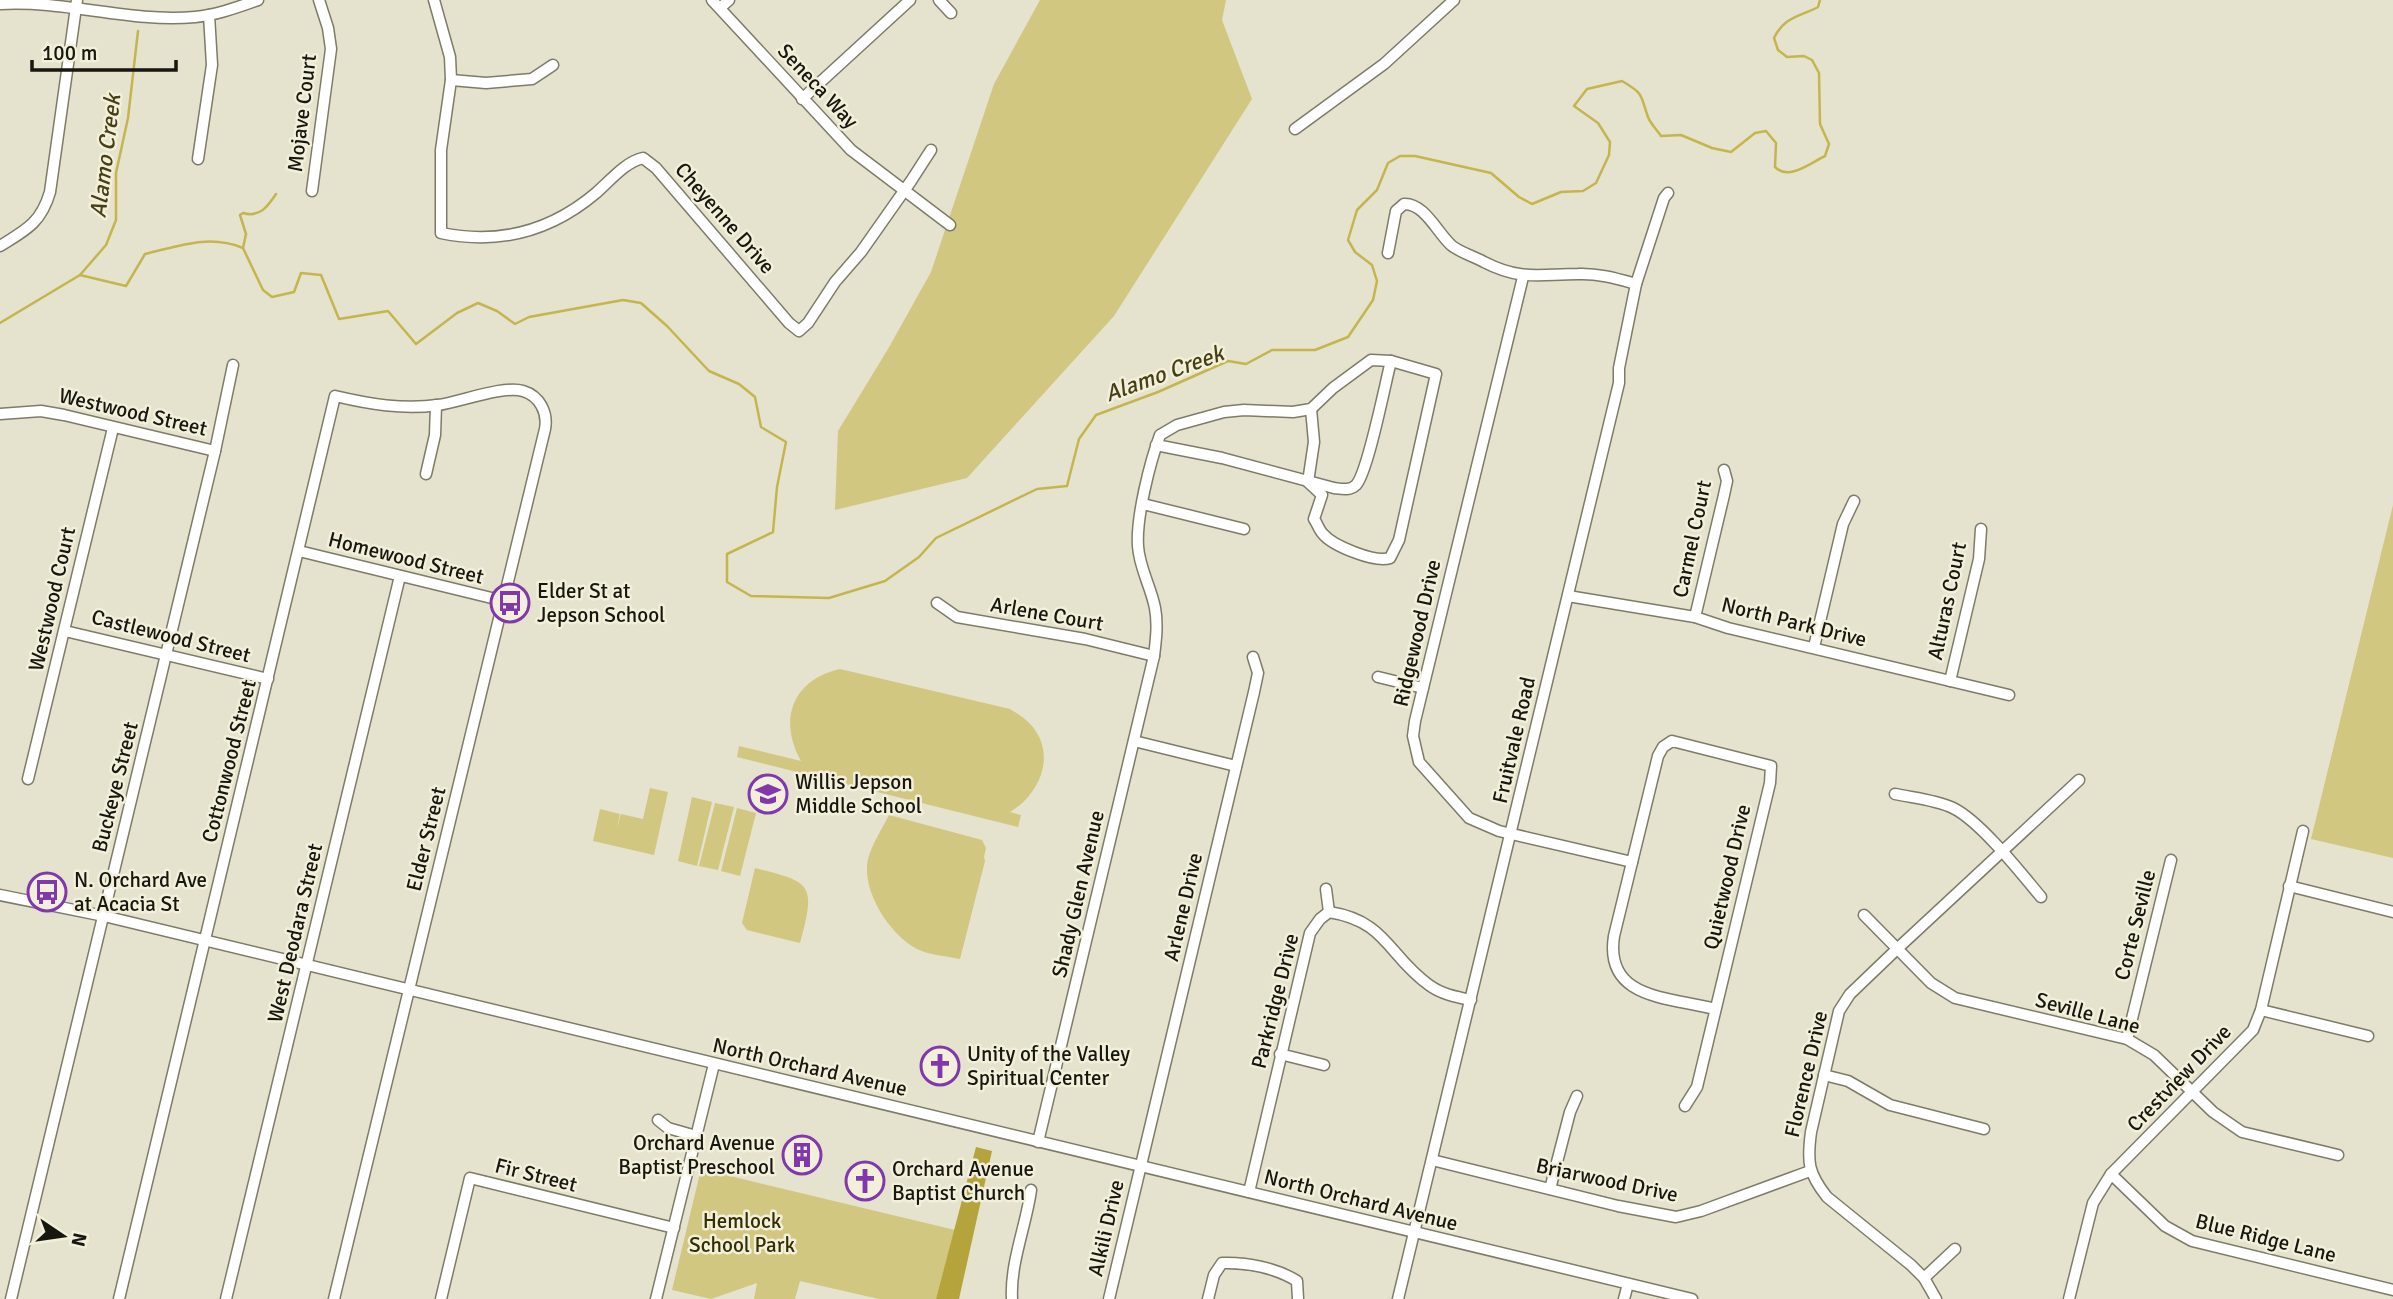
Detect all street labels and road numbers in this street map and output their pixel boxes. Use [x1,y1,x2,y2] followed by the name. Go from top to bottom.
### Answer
[772,38,864,134] street label: Seneca Way
[282,52,322,174] street label: Mojave Court
[669,157,781,279] street label: Cheyenne Drive
[56,382,210,442] street label: Westwood Street
[1667,478,1717,600] street label: Carmel Court
[23,524,81,674] street label: Westwood Court
[326,526,486,590] street label: Homewood Street
[1922,540,1972,662] street label: Alturas Court
[1387,557,1447,709] street label: Ridgewood Drive
[989,591,1105,637] street label: Arlene Court
[1719,591,1869,653] street label: North Park Drive
[89,604,253,668] street label: Castlewood Street
[1487,674,1541,806] street label: Fruitvale Road
[196,677,262,845] street label: Cottonwood Street
[86,719,144,855] street label: Buckeye Street
[400,784,452,894] street label: Elder Street
[1698,802,1756,952] street label: Quietwood Drive
[1046,808,1110,980] street label: Shady Glen Avenue
[262,841,328,1025] street label: West Deodara Street
[1158,850,1208,964] street label: Arlene Drive
[2109,867,2161,983] street label: Corte Seville
[1246,931,1304,1071] street label: Parkridge Drive
[2033,987,2143,1039] street label: Seville Lane
[1779,1008,1833,1140] street label: Florence Drive
[2121,1019,2237,1137] street label: Crestview Drive
[710,1032,910,1102] street label: North Orchard Avenue
[492,1152,580,1198] street label: Fir Street
[1534,1152,1680,1208] street label: Briarwood Drive
[1261,1163,1461,1237] street label: North Orchard Avenue
[1082,1177,1130,1279] street label: Alkili Drive
[2193,1208,2339,1268] street label: Blue Ridge Lane

